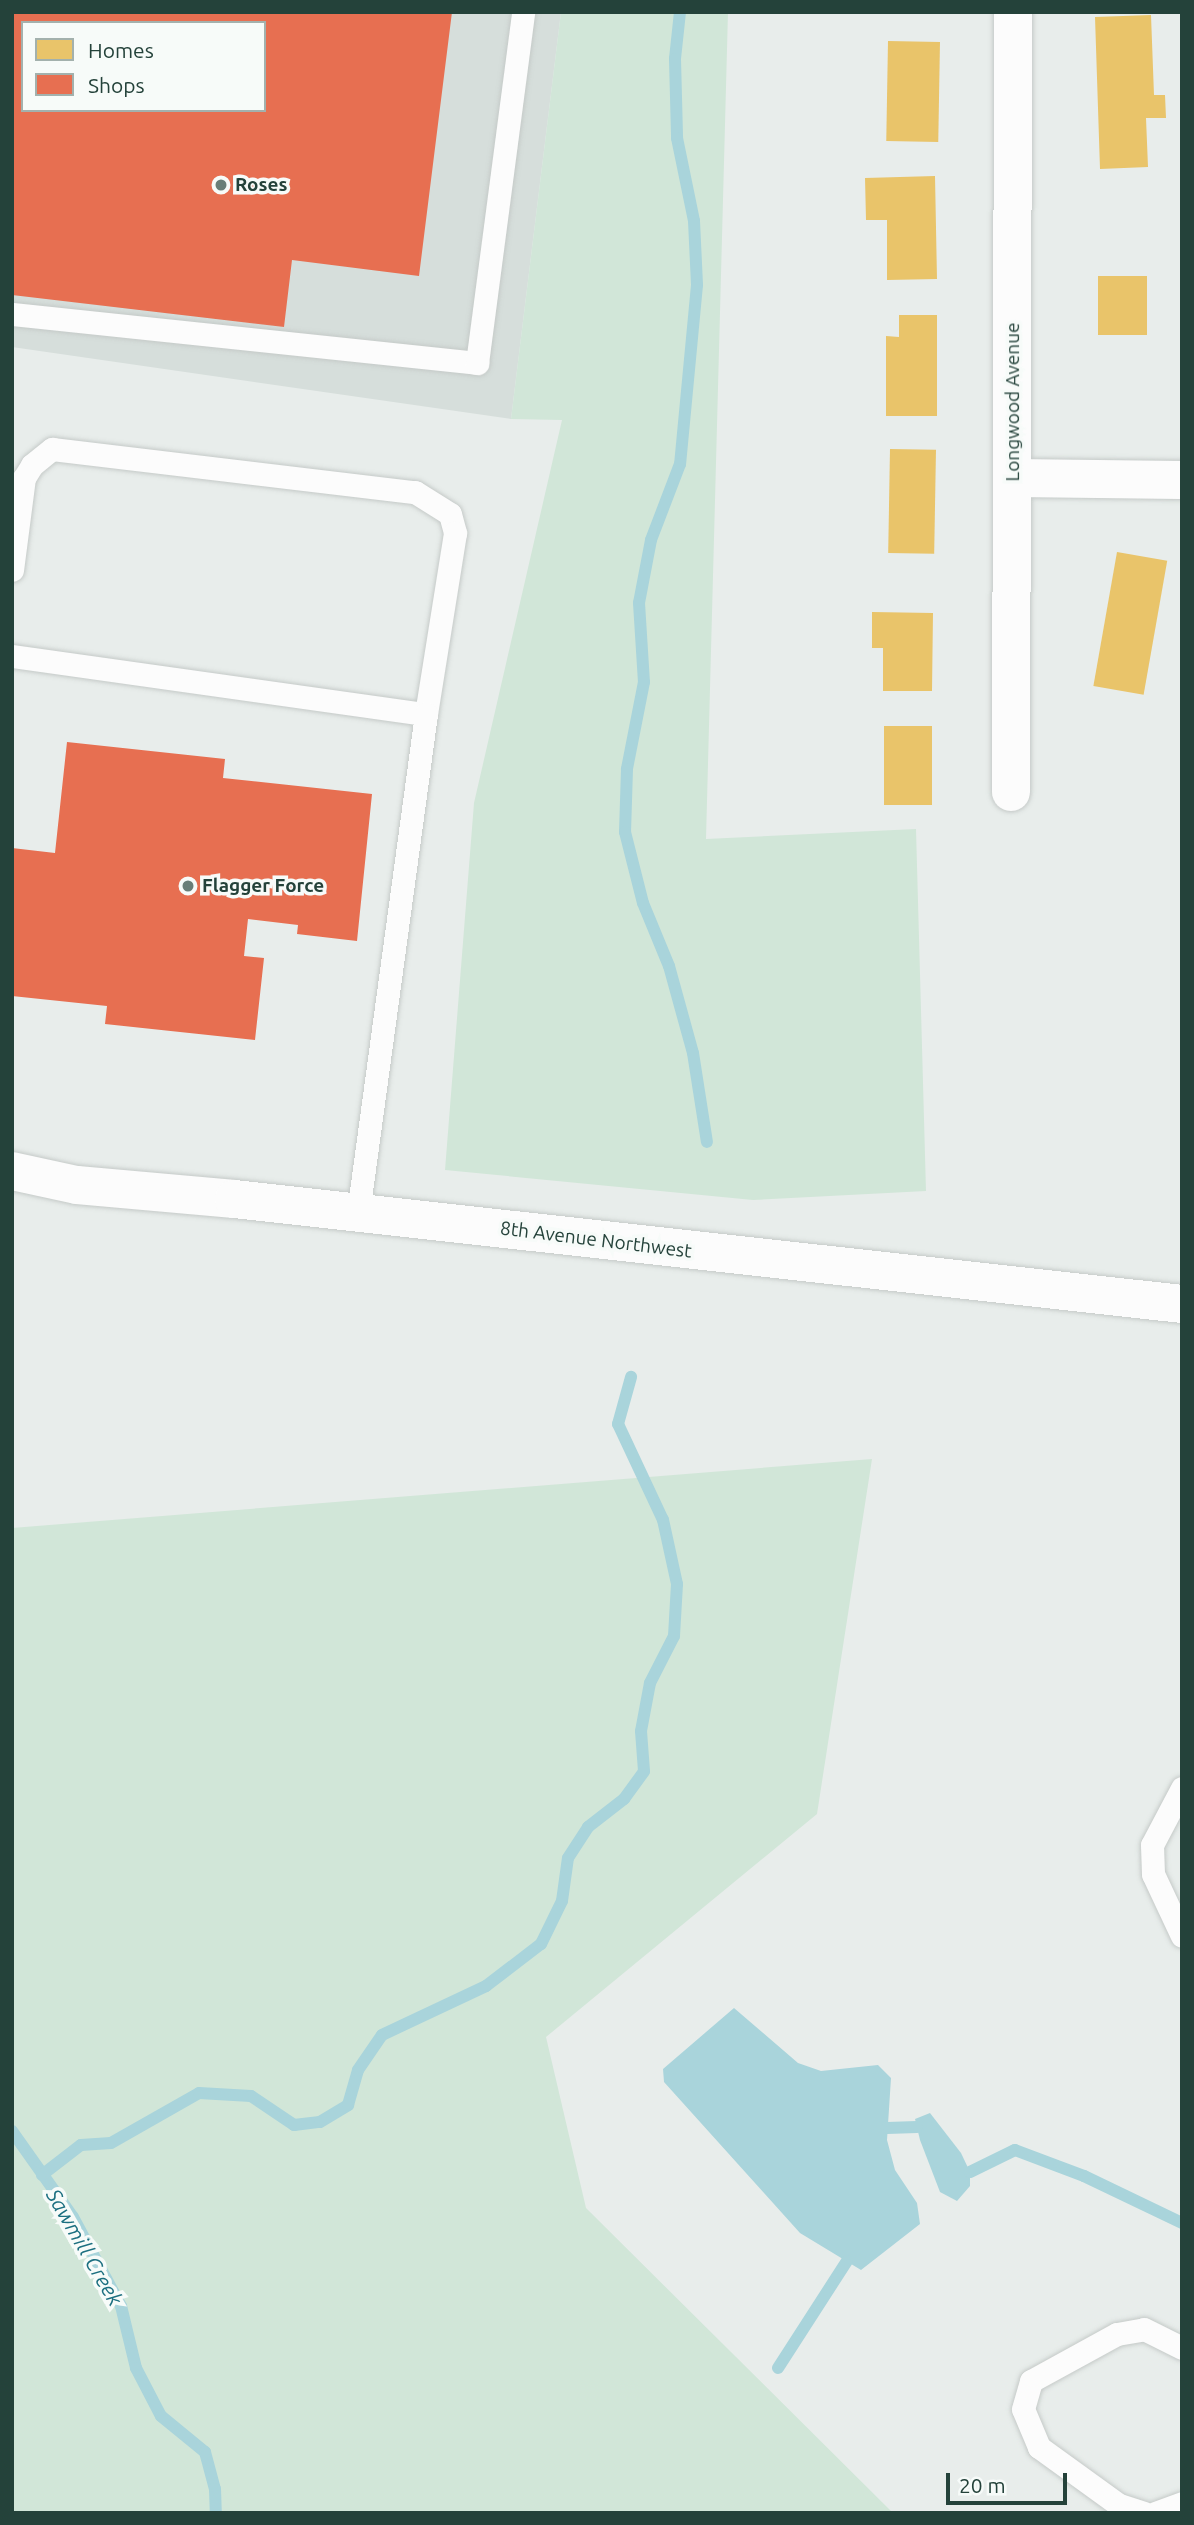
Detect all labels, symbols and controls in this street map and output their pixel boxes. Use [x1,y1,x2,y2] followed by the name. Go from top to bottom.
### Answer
[21,21,266,112] legend
[88,38,154,62] text: Homes
[88,73,145,97] text: Shops
[235,174,287,196] place label: Roses
[213,177,229,193] marker: Roses
[1002,323,1024,481] street label: Longwood Avenue
[202,875,324,897] place label: Flagger Force
[180,878,196,894] marker: Flagger Force
[499,1217,693,1263] street label: 8th Avenue Northwest
[41,2184,129,2310] water label: Sawmill Creek
[949,2458,1070,2502] scale bar
[959,2473,1006,2497] text: 20 m

